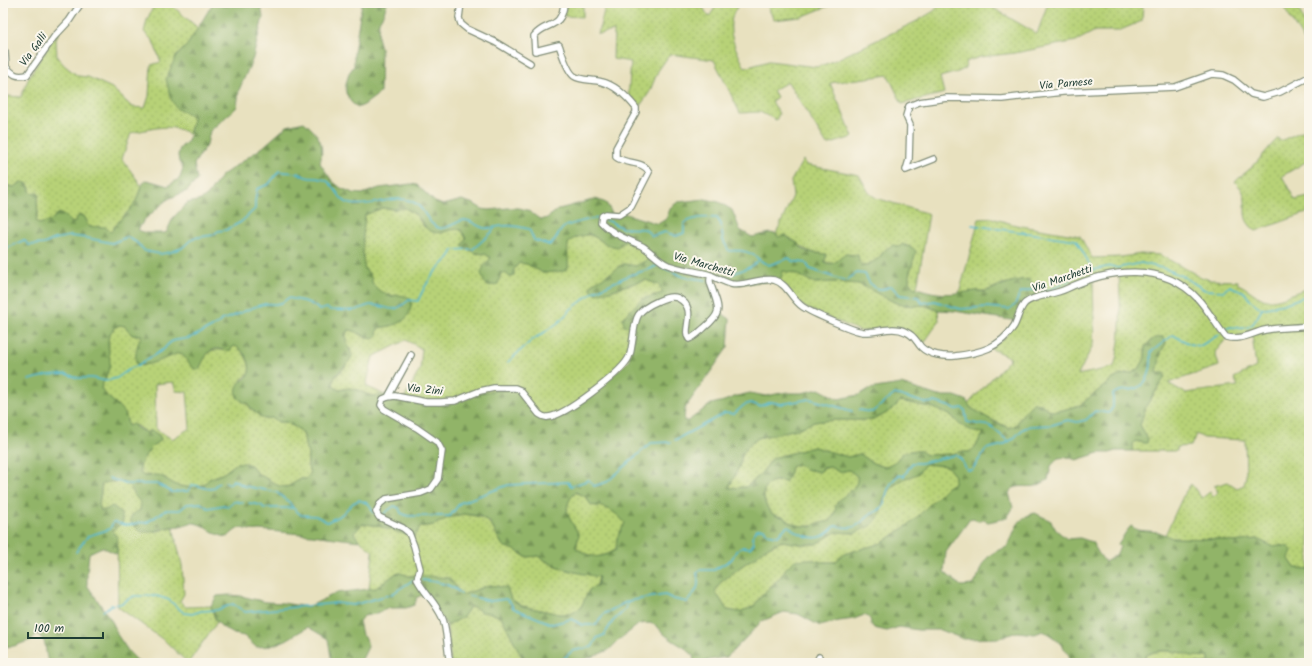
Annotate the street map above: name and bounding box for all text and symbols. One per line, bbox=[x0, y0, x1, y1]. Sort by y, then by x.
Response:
street label: Via Galli bbox=[15, 29, 52, 70]
street label: Via Parnese bbox=[1039, 73, 1093, 95]
street label: Via Marchetti bbox=[671, 248, 737, 282]
street label: Via Marchetti bbox=[1030, 260, 1095, 298]
street label: Via Zini bbox=[406, 379, 444, 401]
scale bar bbox=[28, 614, 103, 640]
text: 100 m bbox=[34, 619, 65, 638]

